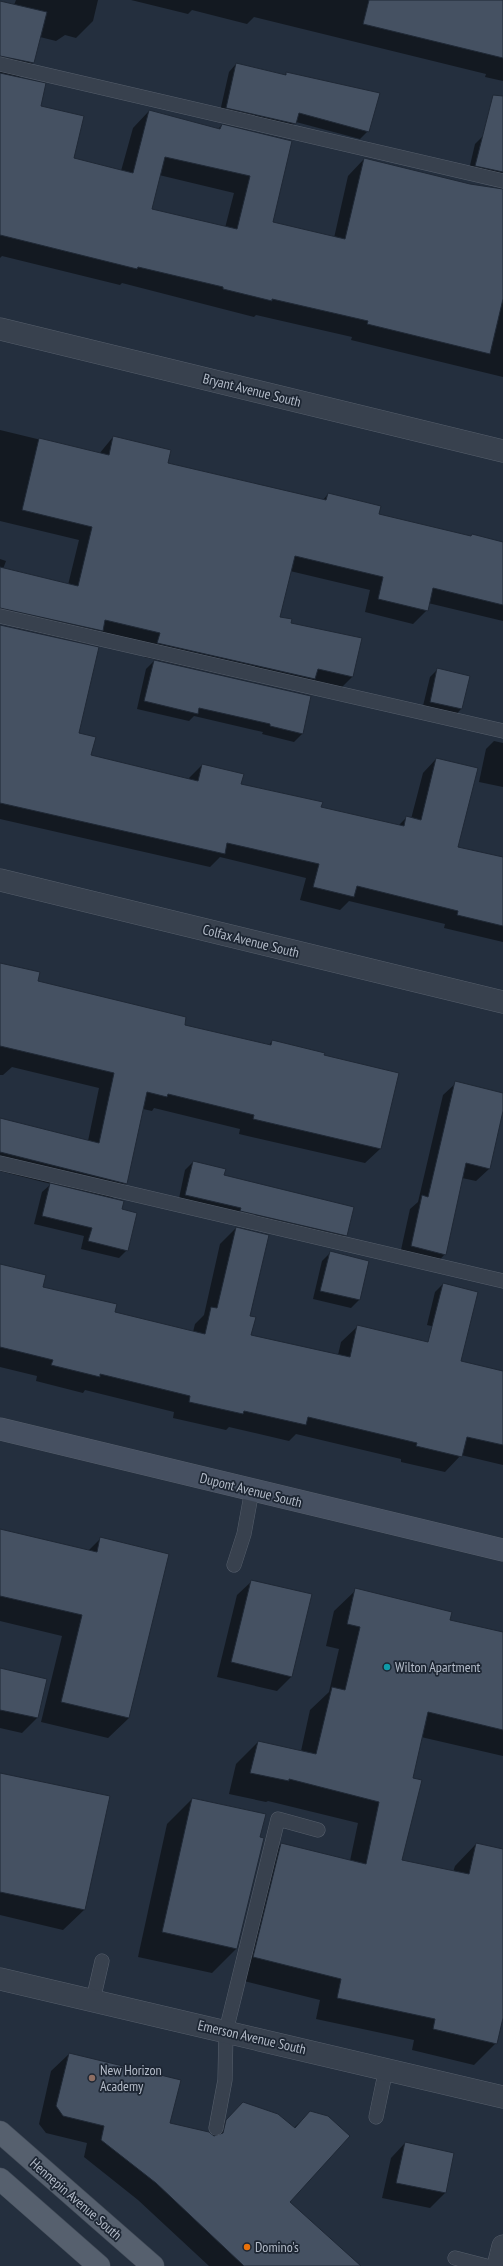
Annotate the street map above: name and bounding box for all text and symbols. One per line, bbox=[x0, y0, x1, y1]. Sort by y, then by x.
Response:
street label: Bryant Avenue South bbox=[201, 369, 303, 411]
street label: Colfax Avenue South bbox=[201, 920, 301, 962]
street label: Dupont Avenue South bbox=[198, 1469, 304, 1511]
place label: Wilton Apartment bbox=[395, 1658, 481, 1676]
marker: Wilton Apartment bbox=[382, 1662, 392, 1672]
street label: Emerson Avenue South bbox=[196, 2016, 308, 2058]
place label: New Horizon Academy bbox=[100, 2061, 162, 2095]
marker: New Horizon Academy bbox=[87, 2073, 97, 2083]
street label: Hennepin Avenue South bbox=[26, 2154, 126, 2244]
place label: Domino's bbox=[255, 2238, 299, 2256]
marker: Domino's bbox=[242, 2242, 252, 2252]

